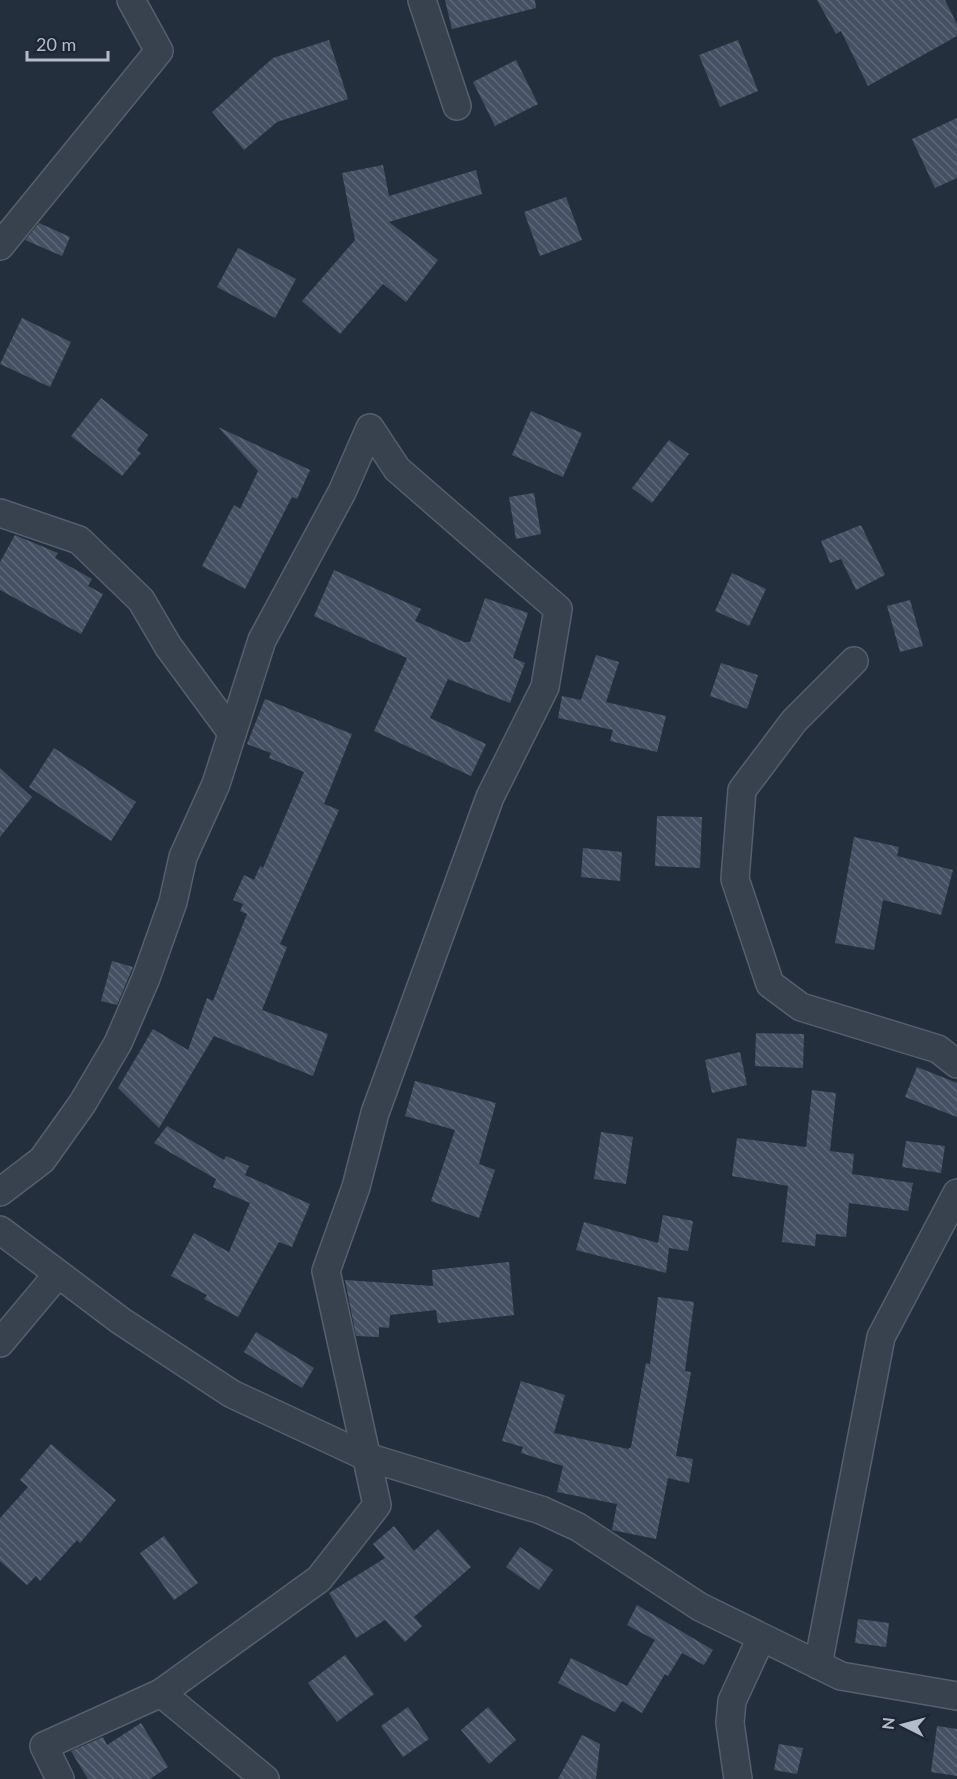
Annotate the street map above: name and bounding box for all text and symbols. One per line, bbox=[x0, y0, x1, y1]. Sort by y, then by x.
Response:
scale bar bbox=[27, 24, 108, 62]
text: 20 m bbox=[36, 33, 76, 55]
north arrow bbox=[873, 1695, 933, 1755]
text: N bbox=[877, 1716, 898, 1731]

